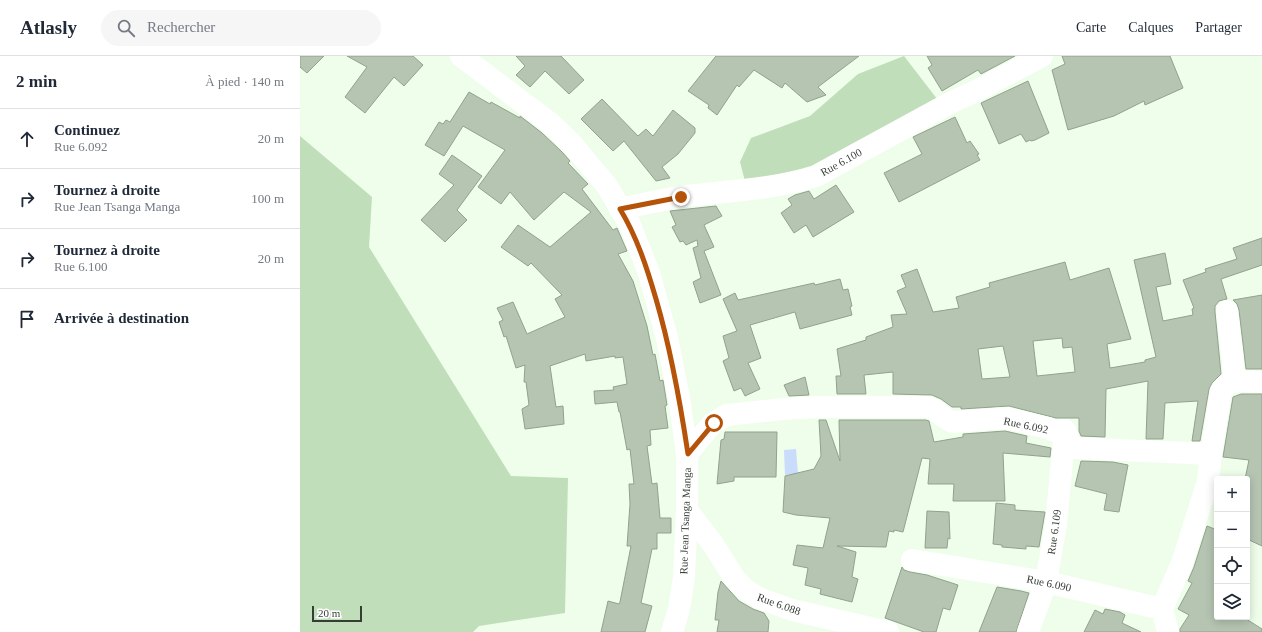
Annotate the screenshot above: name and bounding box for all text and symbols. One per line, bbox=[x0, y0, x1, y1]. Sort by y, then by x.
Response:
search box bbox=[101, 10, 381, 46]
text: Atlasly bbox=[20, 17, 77, 38]
icon: search bbox=[115, 17, 137, 39]
text: Rechercher bbox=[147, 19, 215, 35]
text: Carte bbox=[1076, 20, 1106, 35]
text: Calques bbox=[1128, 20, 1173, 35]
text: Partager bbox=[1195, 20, 1242, 35]
text: 2 min bbox=[16, 72, 57, 91]
text: À pied · 140 m bbox=[205, 74, 284, 89]
text: Continuez bbox=[54, 122, 120, 138]
icon: ahead bbox=[16, 128, 38, 150]
text: 20 m bbox=[258, 131, 284, 146]
text: Rue 6.092 bbox=[54, 139, 107, 154]
street label: Rue 6.100 bbox=[818, 146, 864, 178]
text: Tournez à droite bbox=[54, 182, 160, 198]
icon: right bbox=[16, 188, 38, 210]
route end bbox=[672, 188, 690, 206]
text: 100 m bbox=[251, 191, 284, 206]
text: Rue Jean Tsanga Manga bbox=[54, 199, 180, 214]
text: Tournez à droite bbox=[54, 242, 160, 258]
icon: right bbox=[16, 248, 38, 270]
text: 20 m bbox=[258, 251, 284, 266]
text: Rue 6.100 bbox=[54, 259, 107, 274]
icon: arrive bbox=[16, 308, 38, 330]
text: Arrivée à destination bbox=[54, 310, 189, 326]
route start bbox=[705, 414, 723, 432]
street label: Rue 6.092 bbox=[1003, 414, 1049, 436]
street label: Rue Jean Tsanga Manga bbox=[677, 467, 693, 575]
map controls bbox=[1214, 476, 1250, 620]
button: + bbox=[1214, 476, 1250, 512]
street label: Rue 6.109 bbox=[1045, 508, 1063, 555]
button: − bbox=[1214, 512, 1250, 548]
button: locate bbox=[1214, 548, 1250, 584]
street label: Rue 6.090 bbox=[1026, 572, 1073, 594]
button: layers bbox=[1214, 584, 1250, 620]
street label: Rue 6.088 bbox=[756, 591, 803, 618]
scale bar bbox=[312, 604, 362, 623]
text: 20 m bbox=[318, 607, 340, 619]

